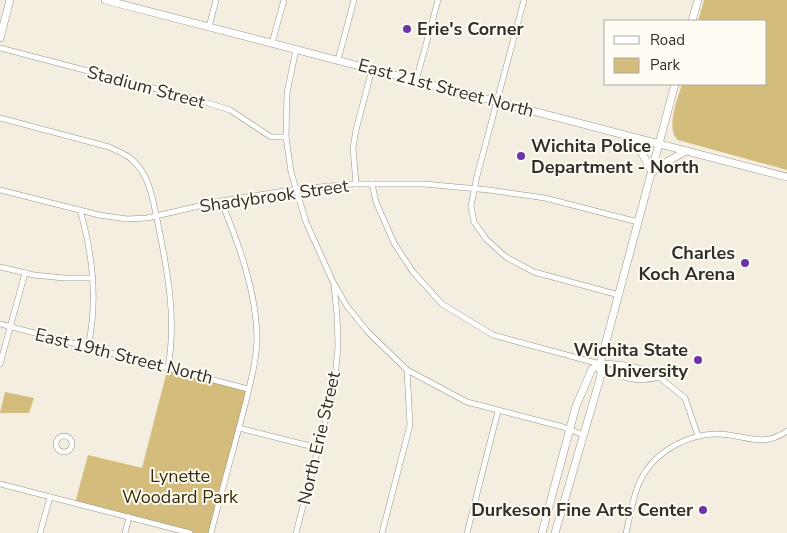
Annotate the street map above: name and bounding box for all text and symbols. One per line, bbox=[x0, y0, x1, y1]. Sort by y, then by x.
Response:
place label: Erie's Corner bbox=[417, 17, 524, 41]
legend bbox=[604, 20, 767, 85]
marker: Erie's Corner bbox=[401, 23, 413, 35]
text: Road bbox=[650, 30, 685, 50]
street label: East 21st Street North bbox=[355, 53, 537, 123]
text: Park bbox=[650, 55, 680, 75]
street label: Stadium Street bbox=[85, 60, 208, 114]
place label: Wichita Police Department - North bbox=[531, 134, 699, 179]
marker: Wichita Police Department - North bbox=[515, 150, 527, 162]
street label: Shadybrook Street bbox=[198, 174, 351, 218]
place label: Charles Koch Arena bbox=[639, 241, 735, 286]
marker: Charles Koch Arena bbox=[739, 257, 751, 269]
street label: East 19th Street North bbox=[32, 322, 216, 390]
place label: Wichita State University bbox=[574, 338, 689, 383]
marker: Wichita State University bbox=[692, 354, 704, 366]
street label: North Erie Street bbox=[292, 368, 346, 507]
park label: Lynette Woodard Park bbox=[122, 464, 239, 509]
place label: Durkeson Fine Arts Center bbox=[471, 498, 693, 522]
marker: Durkeson Fine Arts Center bbox=[697, 504, 709, 516]

